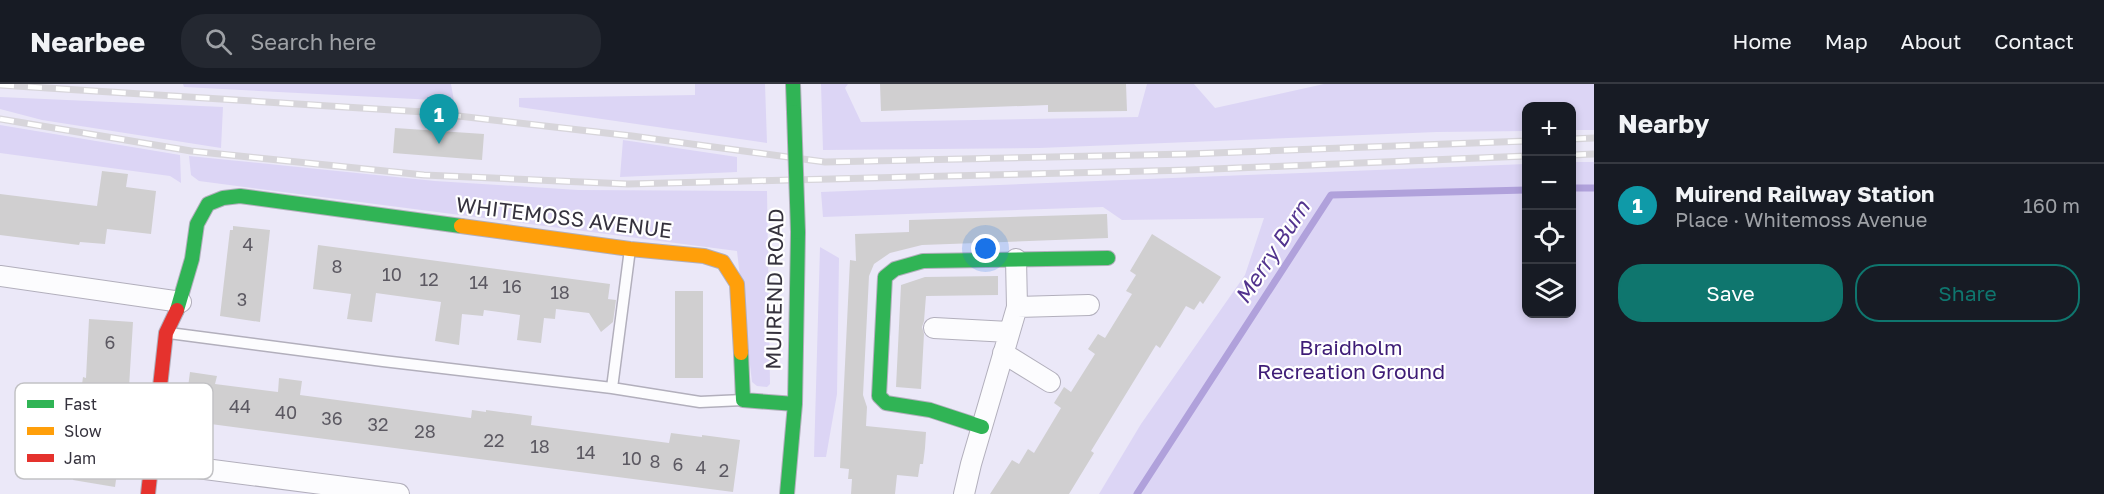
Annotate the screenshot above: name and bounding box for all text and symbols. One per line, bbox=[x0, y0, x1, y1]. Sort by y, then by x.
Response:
search box bbox=[181, 14, 601, 68]
text: Nearbee bbox=[30, 25, 145, 58]
icon: search bbox=[202, 25, 235, 58]
text: Search here bbox=[250, 28, 376, 55]
text: Home bbox=[1732, 28, 1792, 54]
text: Map bbox=[1825, 28, 1868, 54]
text: About bbox=[1901, 28, 1961, 54]
text: Contact bbox=[1994, 28, 2074, 54]
pin: 1 bbox=[420, 94, 458, 144]
map controls bbox=[1522, 102, 1576, 318]
button: + bbox=[1522, 102, 1576, 156]
text: Nearby bbox=[1618, 108, 1709, 139]
button: − bbox=[1522, 156, 1576, 210]
text: Muirend Railway Station bbox=[1675, 180, 1934, 207]
street label: WHITEMOSS AVENUE bbox=[455, 191, 674, 243]
text: 1 bbox=[1632, 193, 1643, 217]
text: 160 m bbox=[2023, 193, 2080, 217]
water label: Merry Burn bbox=[1228, 194, 1316, 308]
text: Place · Whitemoss Avenue bbox=[1675, 207, 1927, 231]
street label: MUIREND ROAD bbox=[760, 208, 788, 370]
button: locate bbox=[1522, 210, 1576, 264]
house number: 4 bbox=[243, 233, 254, 255]
your location bbox=[971, 234, 1000, 263]
house number: 8 bbox=[332, 255, 342, 277]
house number: 10 bbox=[382, 263, 402, 285]
button: layers bbox=[1522, 264, 1576, 318]
button: Save bbox=[1618, 264, 1843, 322]
button: Share bbox=[1855, 264, 2080, 322]
house number: 12 bbox=[419, 268, 439, 290]
house number: 14 bbox=[469, 271, 489, 293]
house number: 16 bbox=[502, 275, 522, 297]
house number: 18 bbox=[550, 281, 570, 303]
house number: 3 bbox=[237, 288, 247, 310]
house number: 6 bbox=[105, 331, 115, 353]
park label: Braidholm Recreation Ground bbox=[1257, 334, 1445, 384]
legend bbox=[15, 383, 213, 479]
text: Fast bbox=[64, 394, 97, 414]
house number: 44 bbox=[229, 395, 251, 417]
house number: 40 bbox=[275, 401, 297, 423]
house number: 36 bbox=[321, 407, 343, 429]
house number: 32 bbox=[368, 413, 388, 435]
house number: 28 bbox=[414, 420, 436, 442]
text: Slow bbox=[64, 421, 102, 441]
house number: 22 bbox=[484, 429, 504, 451]
house number: 18 bbox=[530, 435, 550, 457]
house number: 14 bbox=[576, 441, 596, 463]
house number: 10 bbox=[622, 447, 642, 469]
text: Jam bbox=[64, 448, 96, 468]
house number: 8 bbox=[650, 450, 660, 472]
house number: 6 bbox=[673, 453, 683, 475]
house number: 4 bbox=[696, 456, 707, 478]
house number: 2 bbox=[719, 459, 729, 481]

